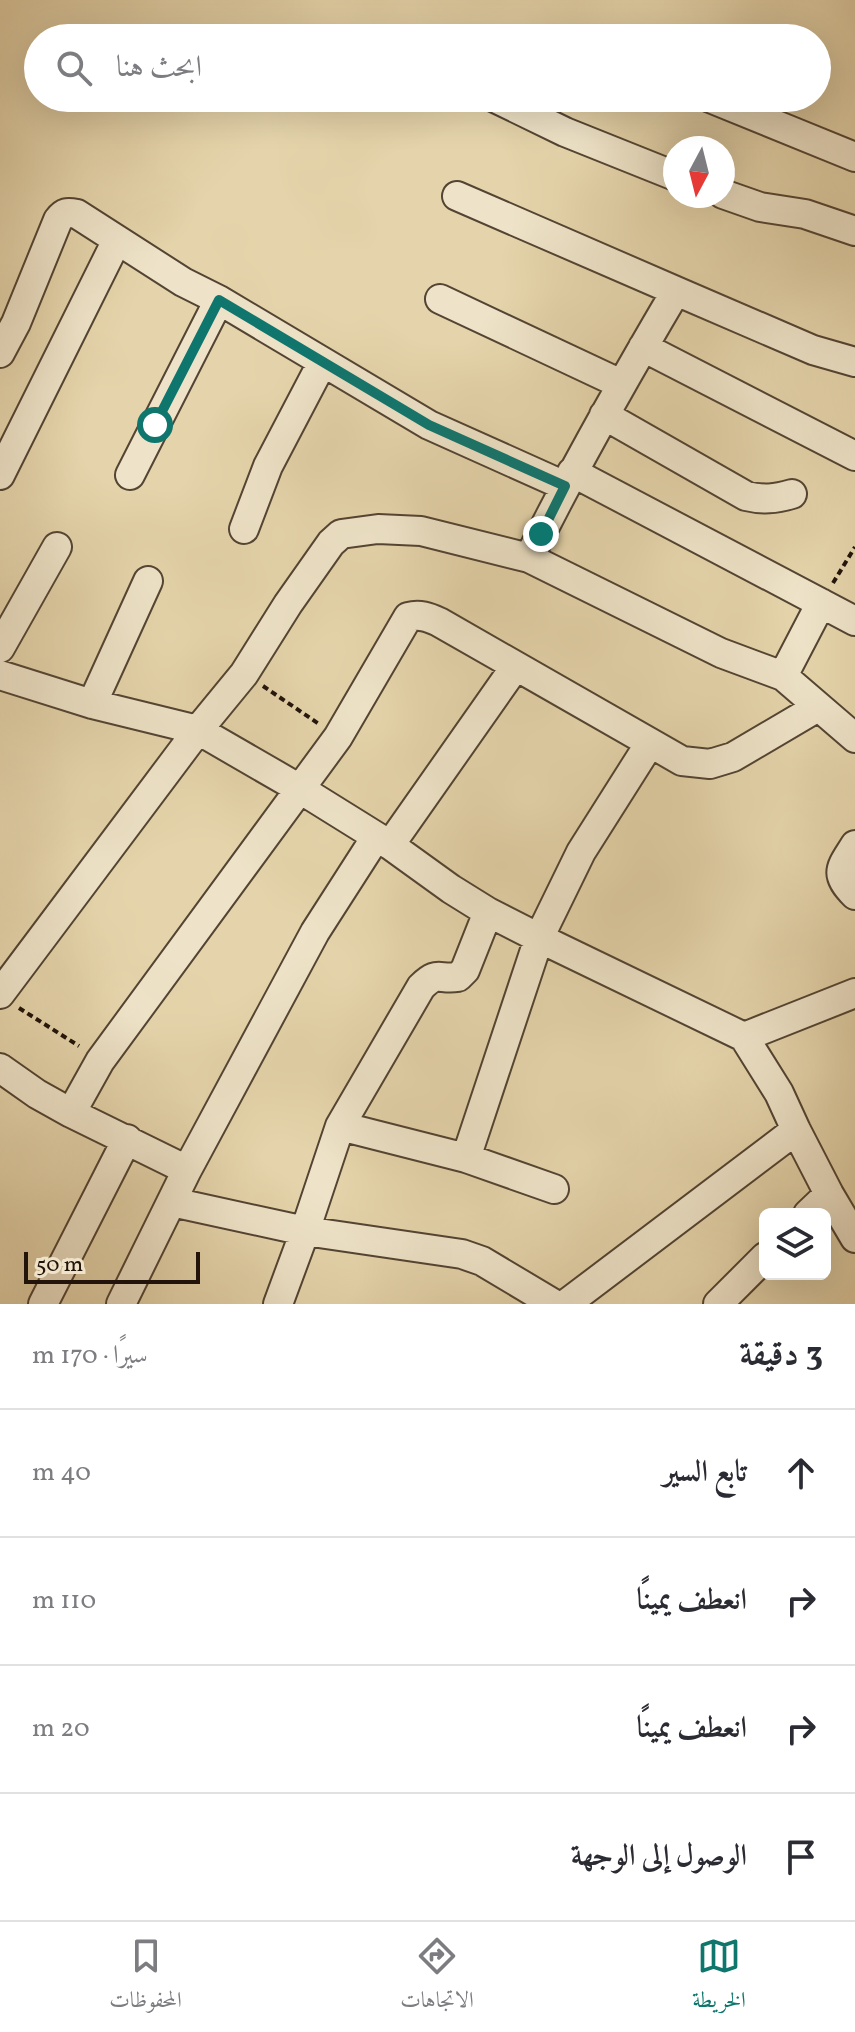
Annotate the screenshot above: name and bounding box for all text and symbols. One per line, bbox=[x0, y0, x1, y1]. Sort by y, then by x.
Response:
search box bbox=[24, 24, 831, 112]
icon: search bbox=[52, 46, 96, 90]
text: ابحث هنا bbox=[116, 47, 202, 89]
north arrow bbox=[663, 136, 735, 208]
route start bbox=[137, 407, 173, 443]
route end bbox=[523, 516, 559, 552]
map controls bbox=[759, 1208, 831, 1280]
button: layers bbox=[759, 1208, 831, 1280]
scale bar bbox=[24, 1248, 200, 1284]
text: 50 m bbox=[36, 1250, 83, 1281]
text: 3 دقيقة bbox=[739, 1332, 823, 1379]
text: سيرًا · 170 m bbox=[32, 1338, 148, 1374]
icon: ahead bbox=[779, 1451, 823, 1495]
text: تابع السير bbox=[663, 1452, 747, 1494]
text: 40 m bbox=[32, 1455, 91, 1491]
icon: right bbox=[779, 1579, 823, 1623]
text: انعطف يمينًا bbox=[636, 1580, 747, 1622]
text: 110 m bbox=[32, 1583, 96, 1619]
icon: right bbox=[779, 1707, 823, 1751]
text: انعطف يمينًا bbox=[636, 1708, 747, 1750]
text: 20 m bbox=[32, 1711, 90, 1747]
icon: arrive bbox=[779, 1835, 823, 1879]
text: الوصول إلى الوجهة bbox=[571, 1836, 747, 1878]
tab: المحفوظات bbox=[109, 1934, 182, 2021]
tab: الاتجاهات bbox=[400, 1934, 474, 2021]
tab: الخريطة bbox=[692, 1934, 746, 2021]

